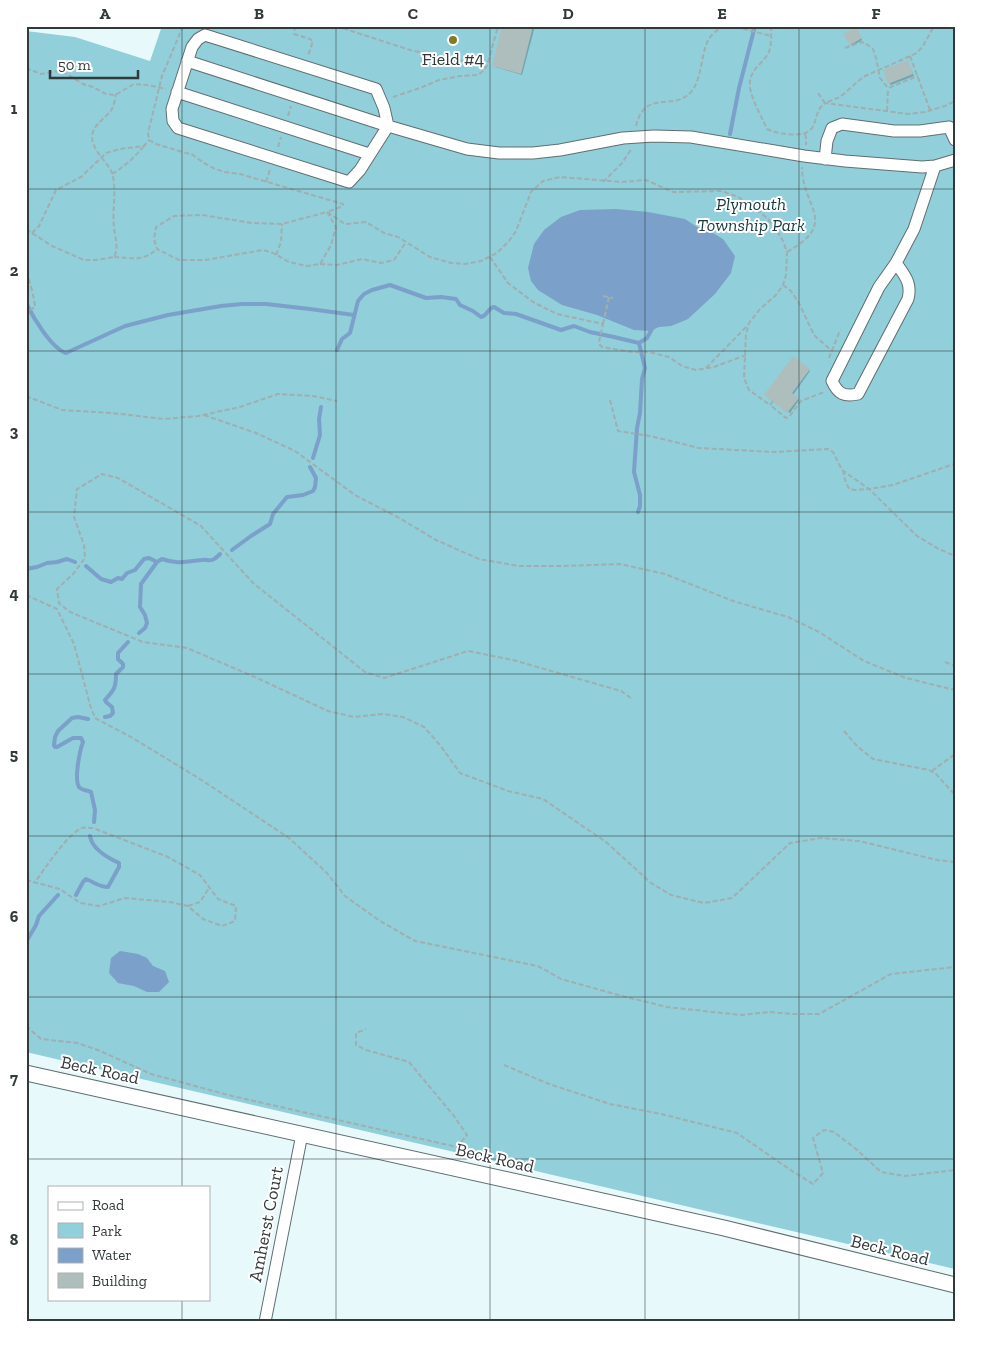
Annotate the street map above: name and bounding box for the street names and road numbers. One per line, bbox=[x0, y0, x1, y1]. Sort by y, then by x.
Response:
street label: Beck Road bbox=[59, 1051, 141, 1089]
street label: Beck Road bbox=[454, 1138, 536, 1178]
street label: Amherst Court bbox=[244, 1164, 288, 1284]
street label: Beck Road bbox=[849, 1230, 931, 1270]

